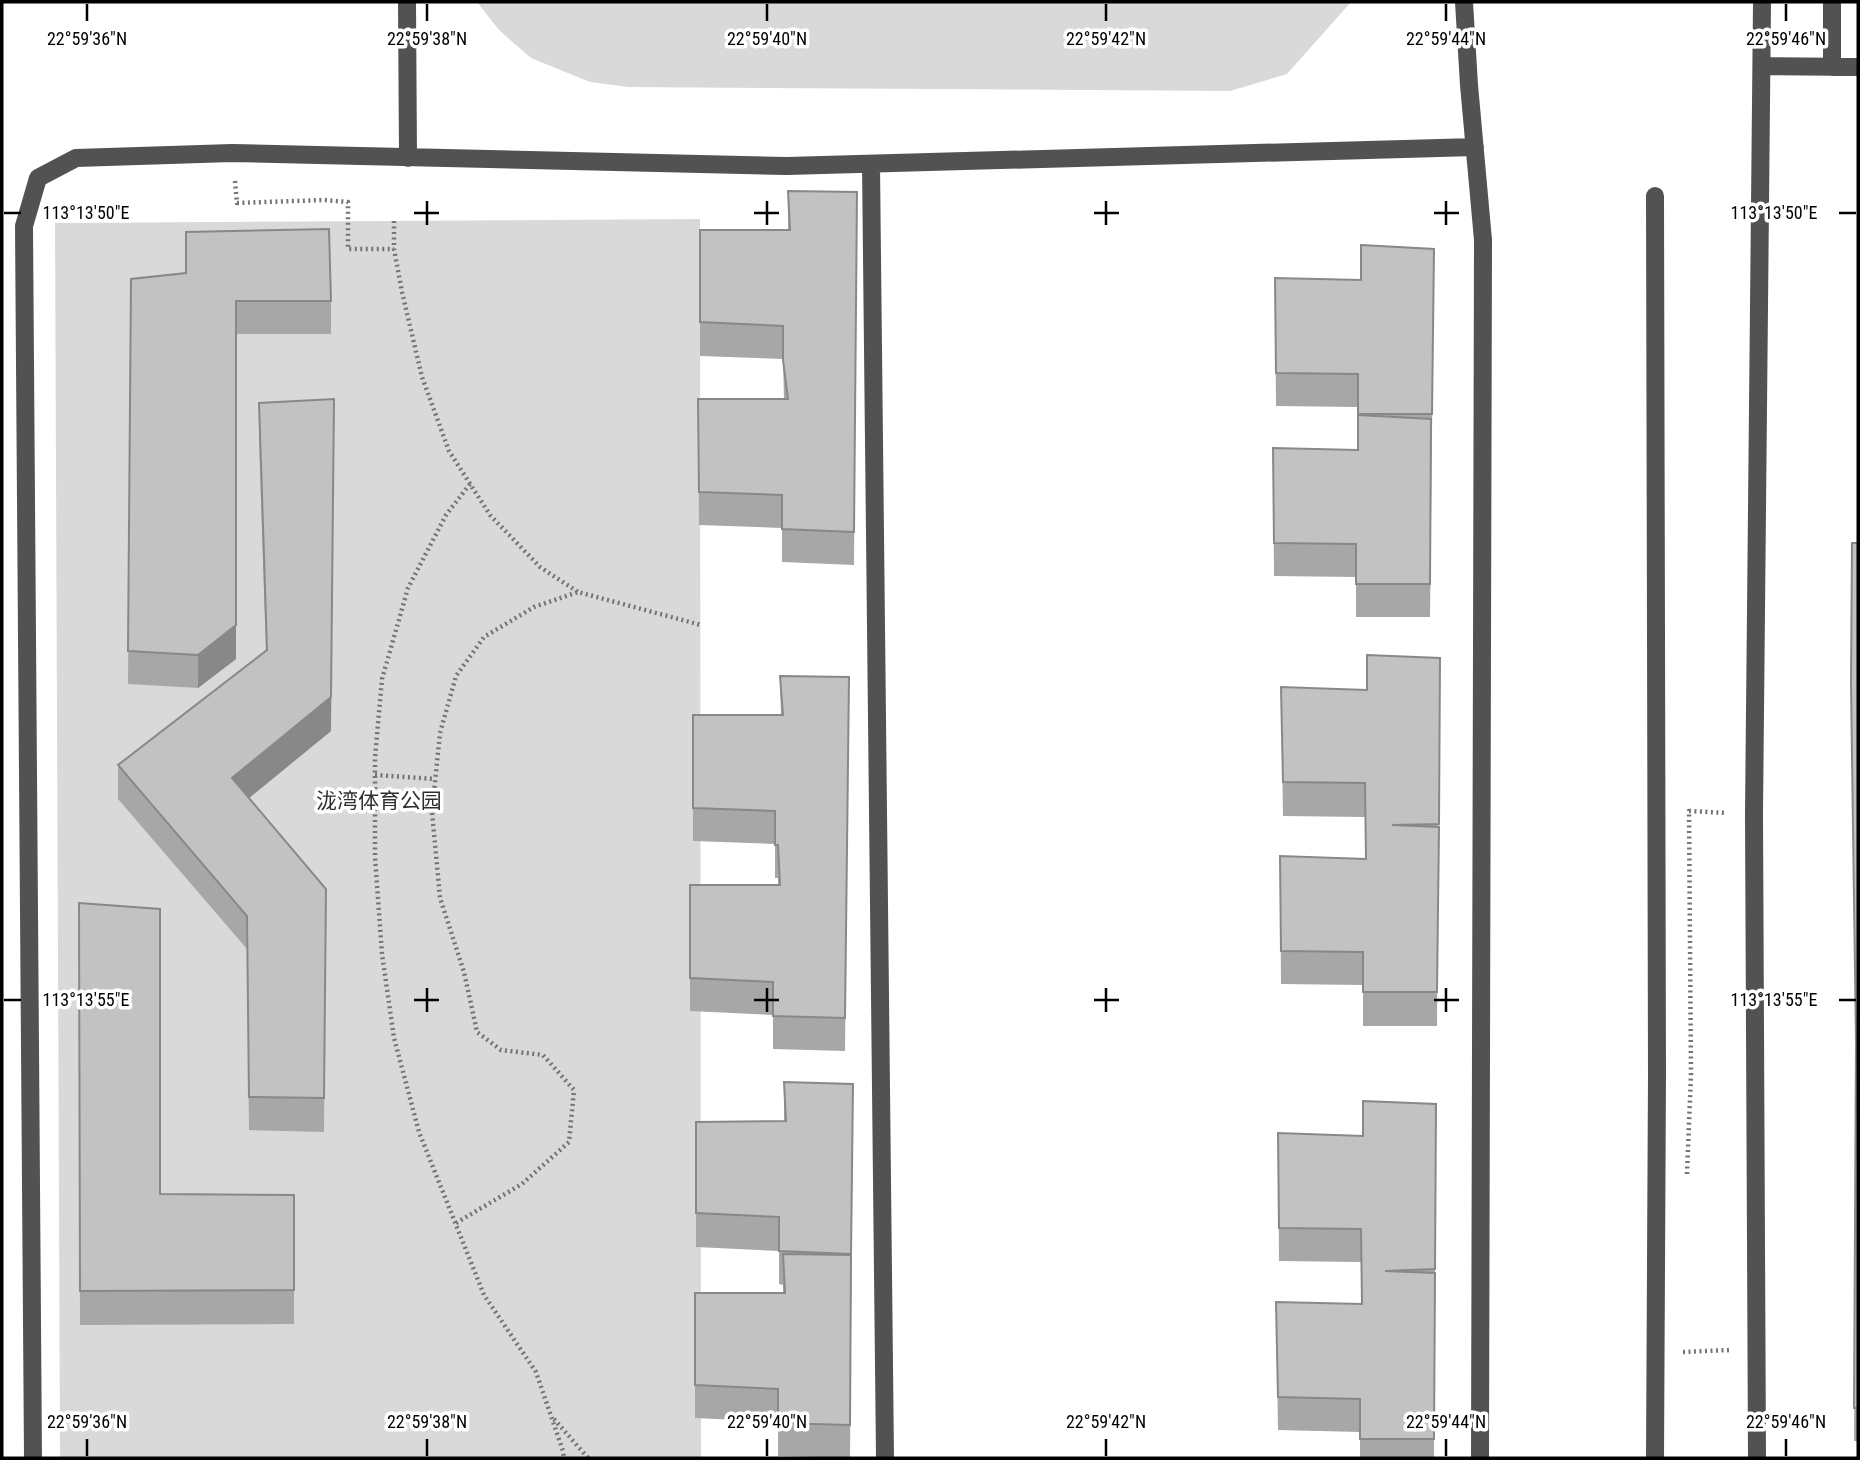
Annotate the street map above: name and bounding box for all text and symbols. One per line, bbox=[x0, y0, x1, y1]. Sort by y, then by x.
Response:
text: 22°59'36"N bbox=[47, 28, 127, 49]
text: 22°59'38"N bbox=[387, 28, 467, 49]
text: 22°59'40"N bbox=[727, 28, 807, 49]
text: 22°59'42"N bbox=[1066, 28, 1146, 49]
text: 22°59'44"N bbox=[1406, 28, 1486, 49]
text: 22°59'46"N bbox=[1746, 28, 1826, 49]
text: 113°13'50"E bbox=[43, 202, 129, 223]
text: 113°13'50"E bbox=[1731, 202, 1817, 223]
park label: 泷湾体育公园 bbox=[316, 789, 442, 813]
text: 113°13'55"E bbox=[43, 989, 129, 1010]
text: 113°13'55"E bbox=[1731, 989, 1817, 1010]
text: 22°59'36"N bbox=[47, 1411, 127, 1432]
text: 22°59'38"N bbox=[387, 1411, 467, 1432]
text: 22°59'40"N bbox=[727, 1411, 807, 1432]
text: 22°59'42"N bbox=[1066, 1411, 1146, 1432]
text: 22°59'44"N bbox=[1406, 1411, 1486, 1432]
text: 22°59'46"N bbox=[1746, 1411, 1826, 1432]

